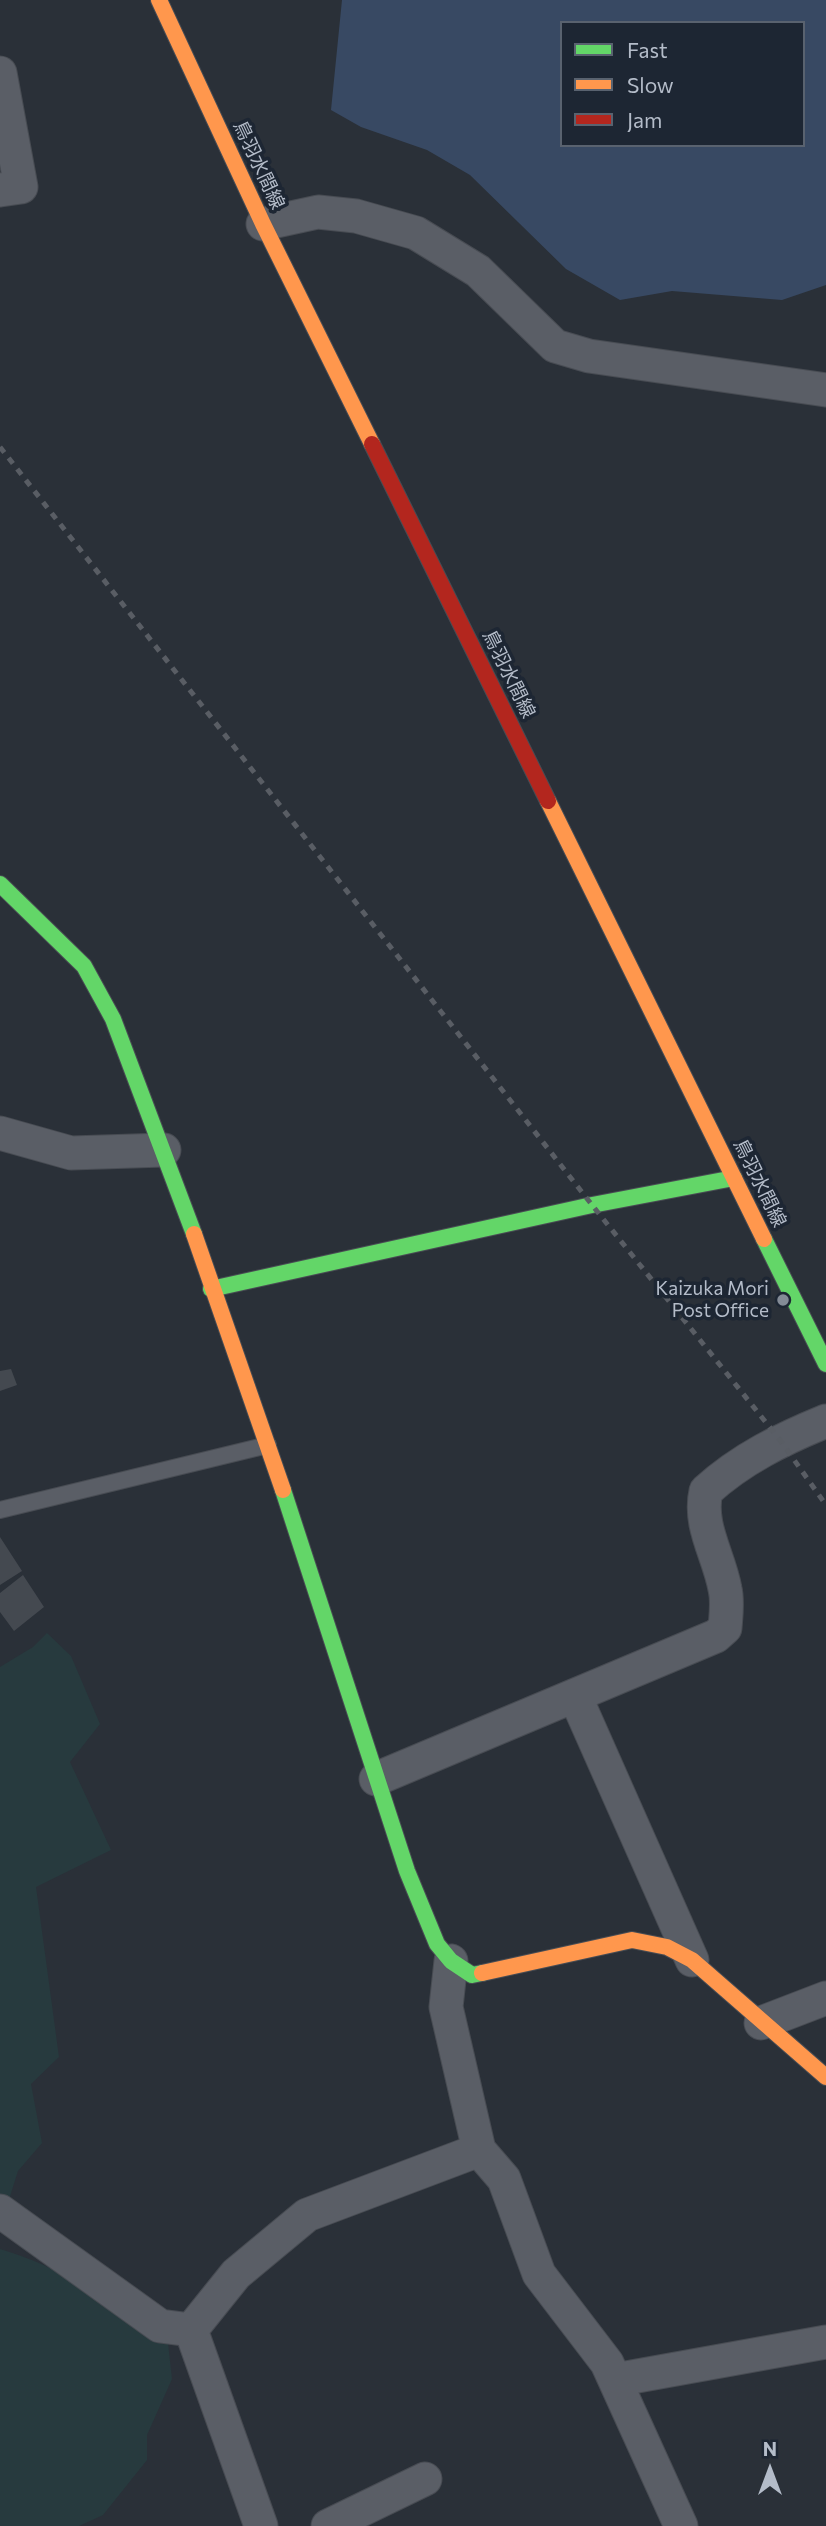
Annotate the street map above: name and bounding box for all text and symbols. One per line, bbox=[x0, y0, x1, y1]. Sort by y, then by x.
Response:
legend bbox=[560, 21, 805, 147]
text: Fast bbox=[627, 37, 668, 62]
text: Slow bbox=[627, 72, 674, 97]
text: Jam bbox=[627, 107, 662, 132]
street label: 鳥羽水間線 bbox=[229, 117, 289, 213]
street label: 鳥羽水間線 bbox=[478, 626, 540, 722]
street label: 鳥羽水間線 bbox=[729, 1135, 791, 1231]
place label: Kaizuka Mori Post Office bbox=[656, 1278, 769, 1322]
marker: Kaizuka Mori Post Office bbox=[775, 1292, 791, 1308]
north arrow bbox=[735, 2435, 805, 2505]
text: N bbox=[763, 2437, 777, 2460]

